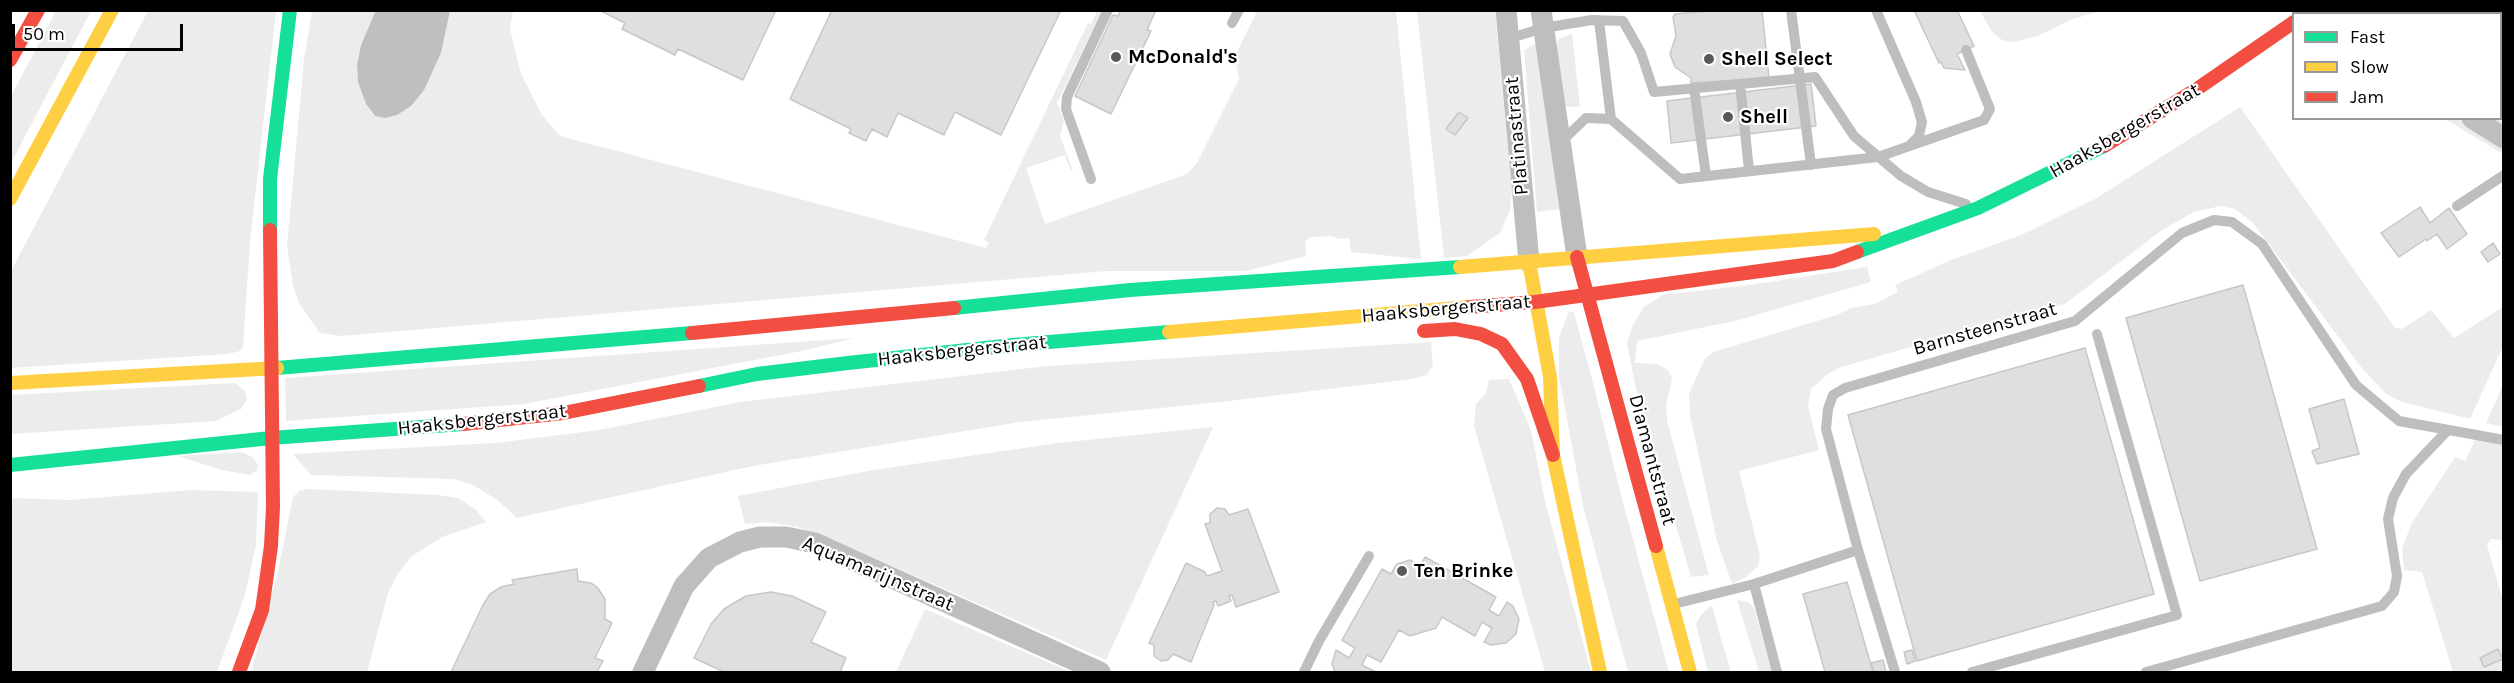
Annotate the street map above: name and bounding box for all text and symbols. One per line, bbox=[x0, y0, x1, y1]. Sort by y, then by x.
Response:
scale bar bbox=[15, 12, 186, 50]
legend bbox=[2292, 12, 2502, 120]
text: 50 m bbox=[23, 23, 65, 45]
text: Fast bbox=[2350, 26, 2385, 48]
place label: McDonald's bbox=[1128, 45, 1238, 69]
place label: Shell Select bbox=[1721, 47, 1833, 71]
marker: McDonald's bbox=[1109, 50, 1123, 64]
marker: Shell Select bbox=[1702, 52, 1716, 66]
text: Slow bbox=[2350, 56, 2389, 78]
street label: Platinastraat bbox=[1500, 76, 1534, 196]
street label: Haaksbergerstraat bbox=[2045, 78, 2205, 184]
text: Jam bbox=[2350, 86, 2384, 108]
place label: Shell bbox=[1740, 105, 1788, 129]
marker: Shell bbox=[1721, 110, 1735, 124]
street label: Haaksbergerstraat bbox=[1360, 290, 1532, 328]
street label: Barnsteenstraat bbox=[1910, 297, 2060, 361]
street label: Haaksbergerstraat bbox=[876, 330, 1048, 372]
street label: Diamantstraat bbox=[1623, 392, 1681, 528]
street label: Haaksbergerstraat bbox=[396, 399, 568, 441]
street label: Aquamarijnstraat bbox=[799, 531, 957, 617]
place label: Ten Brinke bbox=[1414, 559, 1513, 583]
marker: Ten Brinke bbox=[1395, 564, 1409, 578]

